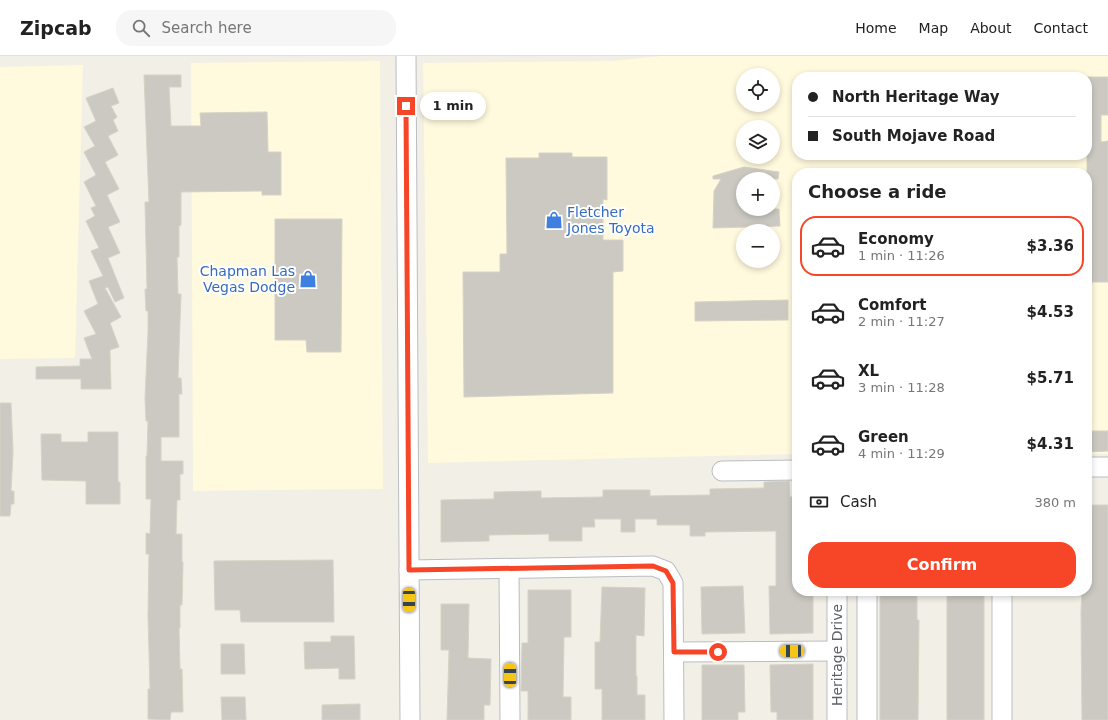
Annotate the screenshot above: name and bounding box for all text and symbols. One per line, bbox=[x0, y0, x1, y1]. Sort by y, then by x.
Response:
search box bbox=[116, 10, 396, 46]
text: Zipcab bbox=[20, 17, 92, 39]
icon: search bbox=[130, 17, 152, 39]
text: Search here bbox=[162, 19, 252, 37]
text: Home bbox=[855, 20, 897, 36]
text: Map bbox=[919, 20, 948, 36]
text: About bbox=[970, 20, 1012, 36]
text: Contact bbox=[1034, 20, 1088, 36]
map controls bbox=[736, 68, 780, 268]
button: locate bbox=[736, 68, 780, 112]
text: North Heritage Way bbox=[832, 88, 999, 106]
callout: 1 min bbox=[420, 92, 486, 120]
route end bbox=[397, 97, 415, 115]
text: 1 min bbox=[433, 98, 473, 113]
button: layers bbox=[736, 120, 780, 164]
text: South Mojave Road bbox=[832, 127, 995, 145]
button: + bbox=[736, 172, 780, 216]
text: Choose a ride bbox=[808, 181, 947, 202]
place label: Fletcher Jones Toyota bbox=[566, 204, 655, 236]
shop icon: Fletcher Jones Toyota bbox=[544, 210, 564, 230]
button: − bbox=[736, 224, 780, 268]
icon: car bbox=[810, 228, 846, 264]
text: Economy bbox=[858, 230, 934, 248]
text: $3.36 bbox=[1027, 237, 1074, 255]
text: 1 min · 11:26 bbox=[858, 248, 945, 263]
place label: Chapman Las Vegas Dodge bbox=[200, 263, 295, 295]
shop icon: Chapman Las Vegas Dodge bbox=[298, 269, 318, 289]
icon: car bbox=[810, 294, 846, 330]
text: Comfort bbox=[858, 296, 926, 314]
text: $4.53 bbox=[1027, 303, 1074, 321]
text: 2 min · 11:27 bbox=[858, 314, 945, 329]
icon: car bbox=[810, 360, 846, 396]
text: XL bbox=[858, 362, 879, 380]
text: $5.71 bbox=[1027, 369, 1074, 387]
text: 3 min · 11:28 bbox=[858, 380, 945, 395]
icon: car bbox=[810, 426, 846, 462]
text: Green bbox=[858, 428, 909, 446]
text: $4.31 bbox=[1027, 435, 1074, 453]
text: 4 min · 11:29 bbox=[858, 446, 945, 461]
icon: cash bbox=[808, 491, 830, 513]
text: Cash bbox=[840, 493, 877, 511]
text: 380 m bbox=[1034, 495, 1076, 510]
button: Confirm bbox=[808, 542, 1076, 588]
car bbox=[403, 588, 415, 612]
street label: Heritage Drive bbox=[829, 604, 845, 706]
route start bbox=[709, 643, 727, 661]
car bbox=[780, 645, 804, 657]
car bbox=[504, 663, 516, 687]

